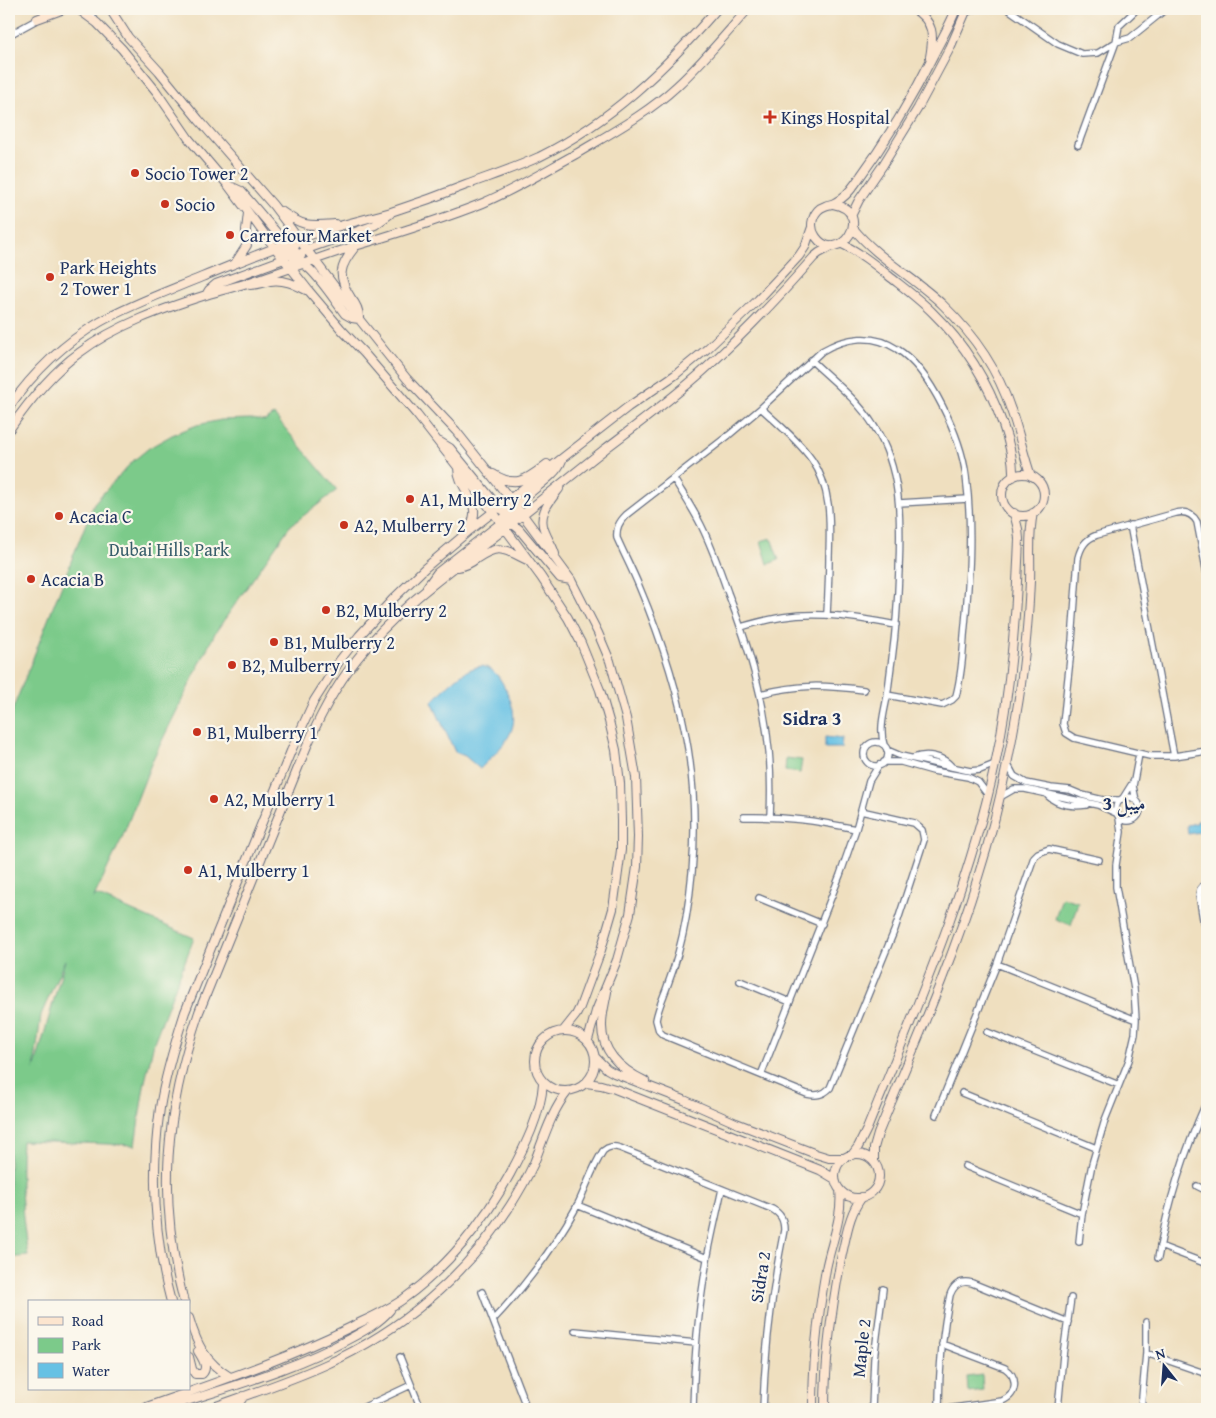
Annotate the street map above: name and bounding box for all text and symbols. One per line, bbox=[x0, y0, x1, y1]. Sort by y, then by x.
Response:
place label: Kings Hospital bbox=[781, 104, 890, 131]
marker: Kings Hospital bbox=[763, 110, 777, 124]
place label: Socio Tower 2 bbox=[145, 160, 248, 187]
marker: Socio Tower 2 bbox=[129, 167, 141, 179]
place label: Socio bbox=[175, 191, 215, 218]
marker: Socio bbox=[159, 198, 171, 210]
place label: Carrefour Market bbox=[240, 222, 372, 249]
marker: Carrefour Market bbox=[224, 229, 236, 241]
place label: Park Heights 2 Tower 1 bbox=[60, 254, 157, 302]
marker: Park Heights 2 Tower 1 bbox=[44, 271, 56, 283]
place label: A1, Mulberry 2 bbox=[420, 486, 532, 513]
marker: A1, Mulberry 2 bbox=[404, 493, 416, 505]
place label: Acacia C bbox=[69, 503, 132, 530]
marker: Acacia C bbox=[53, 510, 65, 522]
place label: A2, Mulberry 2 bbox=[354, 512, 466, 539]
marker: A2, Mulberry 2 bbox=[338, 519, 350, 531]
park label: Dubai Hills Park bbox=[109, 536, 230, 563]
place label: Acacia B bbox=[41, 566, 104, 593]
marker: Acacia B bbox=[25, 573, 37, 585]
place label: B2, Mulberry 2 bbox=[336, 597, 447, 624]
marker: B2, Mulberry 2 bbox=[320, 604, 332, 616]
place label: B1, Mulberry 2 bbox=[284, 629, 395, 656]
marker: B1, Mulberry 2 bbox=[268, 636, 280, 648]
place label: B2, Mulberry 1 bbox=[242, 652, 353, 679]
marker: B2, Mulberry 1 bbox=[226, 659, 238, 671]
district label: Sidra 3 bbox=[782, 704, 842, 732]
place label: B1, Mulberry 1 bbox=[207, 719, 318, 746]
marker: B1, Mulberry 1 bbox=[191, 726, 203, 738]
place label: A2, Mulberry 1 bbox=[224, 786, 336, 813]
district label: ميبل 3 bbox=[1103, 789, 1145, 817]
marker: A2, Mulberry 1 bbox=[208, 793, 220, 805]
place label: A1, Mulberry 1 bbox=[198, 857, 310, 884]
marker: A1, Mulberry 1 bbox=[182, 864, 194, 876]
street label: Sidra 2 bbox=[743, 1249, 777, 1305]
legend bbox=[28, 1300, 190, 1390]
text: Road bbox=[72, 1310, 103, 1331]
street label: Maple 2 bbox=[844, 1317, 878, 1379]
text: Park bbox=[72, 1334, 101, 1355]
north arrow bbox=[1138, 1340, 1188, 1390]
text: N bbox=[1153, 1342, 1168, 1364]
text: Water bbox=[72, 1360, 110, 1381]

